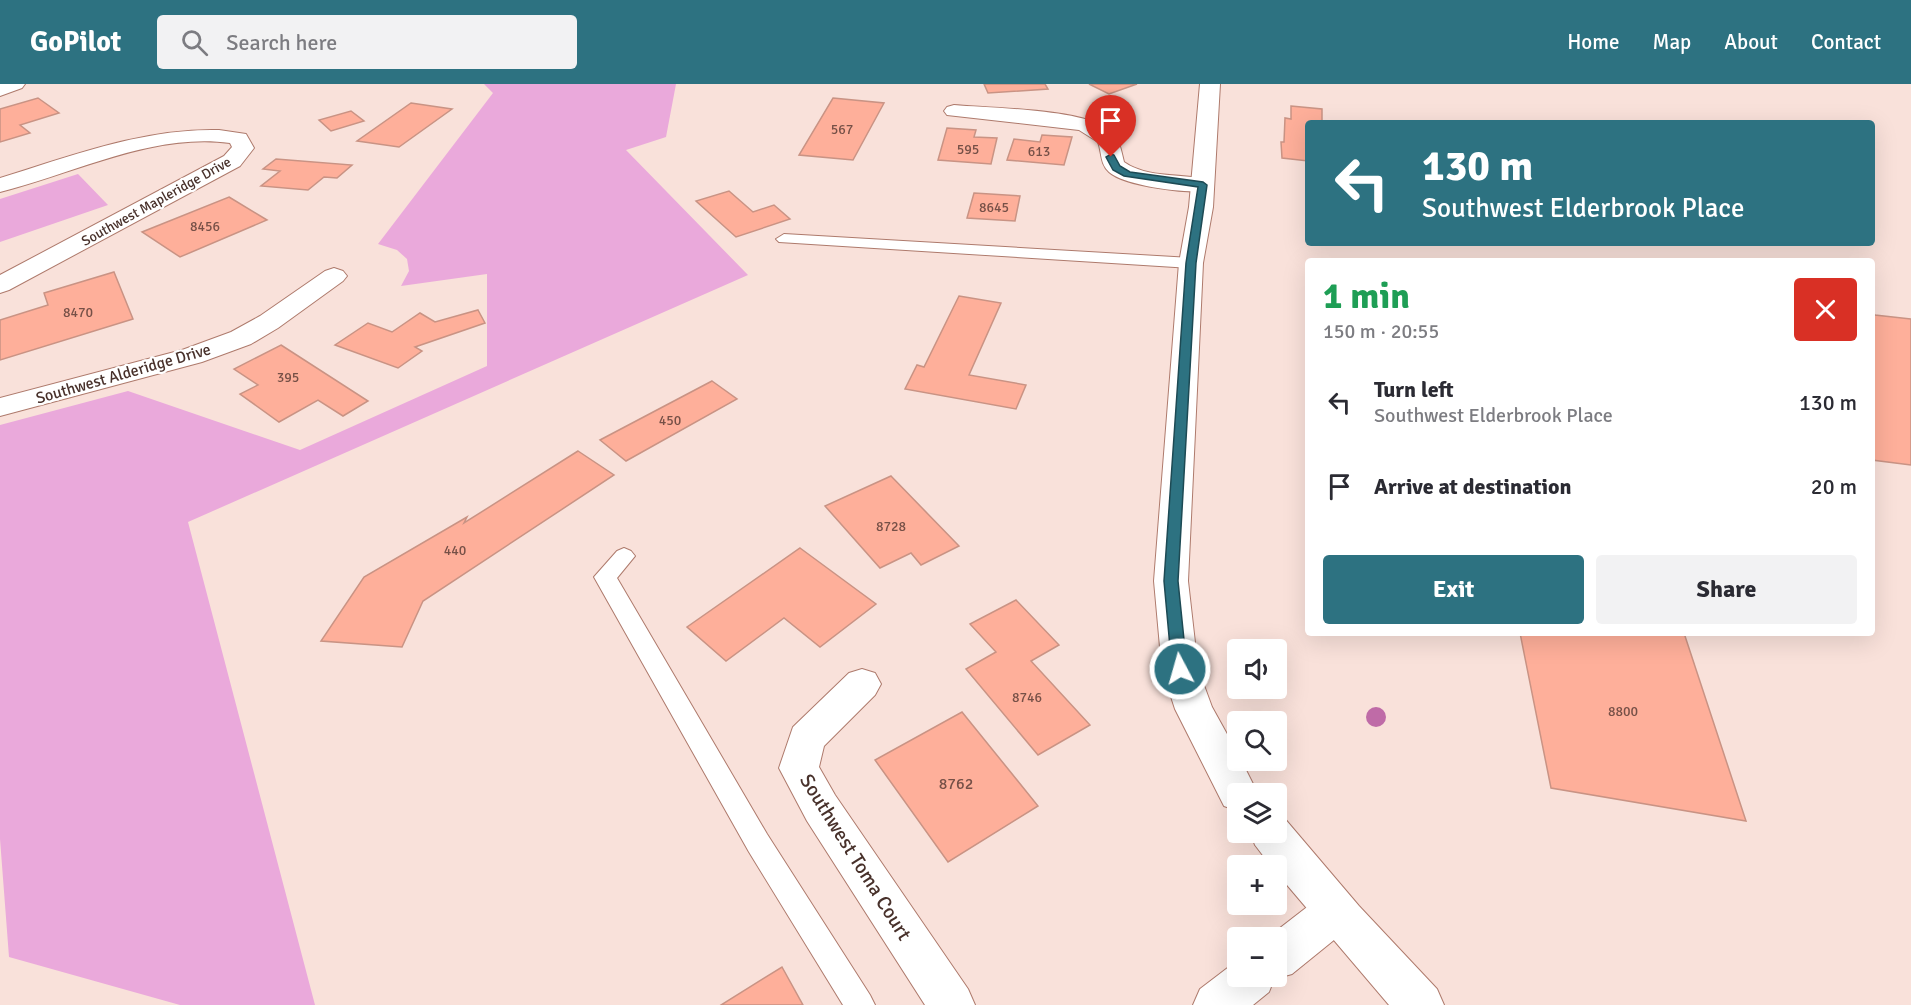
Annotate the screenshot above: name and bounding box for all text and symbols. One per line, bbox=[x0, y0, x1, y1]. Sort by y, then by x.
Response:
search box bbox=[157, 15, 577, 69]
text: GoPilot bbox=[30, 25, 121, 59]
icon: search bbox=[178, 26, 211, 59]
text: Search here bbox=[226, 29, 337, 56]
text: Home bbox=[1567, 29, 1620, 55]
text: Map bbox=[1653, 29, 1691, 55]
text: About bbox=[1724, 29, 1778, 55]
text: Contact bbox=[1811, 29, 1881, 55]
pin bbox=[1085, 95, 1136, 157]
icon: arrive bbox=[1094, 104, 1127, 137]
house number: 567 bbox=[831, 121, 853, 138]
house number: 595 bbox=[957, 141, 979, 158]
text: 130 m bbox=[1422, 141, 1533, 192]
house number: 613 bbox=[1028, 143, 1050, 160]
icon: left bbox=[1323, 144, 1401, 222]
street label: Southwest Mapleridge Drive bbox=[79, 153, 234, 250]
text: Southwest Elderbrook Place bbox=[1422, 192, 1744, 225]
house number: 8645 bbox=[979, 199, 1009, 216]
house number: 8456 bbox=[190, 218, 220, 235]
text: 1 min bbox=[1323, 274, 1410, 319]
button: close bbox=[1794, 278, 1857, 341]
house number: 8470 bbox=[63, 304, 93, 321]
text: 150 m · 20:55 bbox=[1323, 319, 1439, 344]
street label: Southwest Alderidge Drive bbox=[34, 339, 213, 409]
house number: 395 bbox=[277, 369, 299, 386]
text: Turn left bbox=[1374, 376, 1454, 403]
icon: left bbox=[1323, 386, 1356, 419]
text: 130 m bbox=[1799, 389, 1857, 416]
text: Southwest Elderbrook Place bbox=[1374, 403, 1613, 428]
house number: 450 bbox=[659, 412, 681, 429]
icon: arrive bbox=[1323, 470, 1356, 503]
text: Arrive at destination bbox=[1374, 473, 1571, 500]
text: 20 m bbox=[1811, 473, 1857, 500]
house number: 8728 bbox=[876, 518, 906, 535]
house number: 440 bbox=[444, 542, 466, 559]
button: Exit bbox=[1323, 555, 1584, 624]
button: Share bbox=[1596, 555, 1857, 624]
position arrow bbox=[1148, 637, 1212, 701]
map controls bbox=[1227, 639, 1287, 987]
button: sound bbox=[1227, 639, 1287, 699]
house number: 8746 bbox=[1012, 689, 1042, 706]
house number: 8800 bbox=[1608, 703, 1638, 720]
button: search bbox=[1227, 711, 1287, 771]
street label: Southwest Toma Court bbox=[794, 769, 917, 945]
house number: 8762 bbox=[939, 774, 973, 794]
button: layers bbox=[1227, 783, 1287, 843]
button: + bbox=[1227, 855, 1287, 915]
button: − bbox=[1227, 927, 1287, 987]

